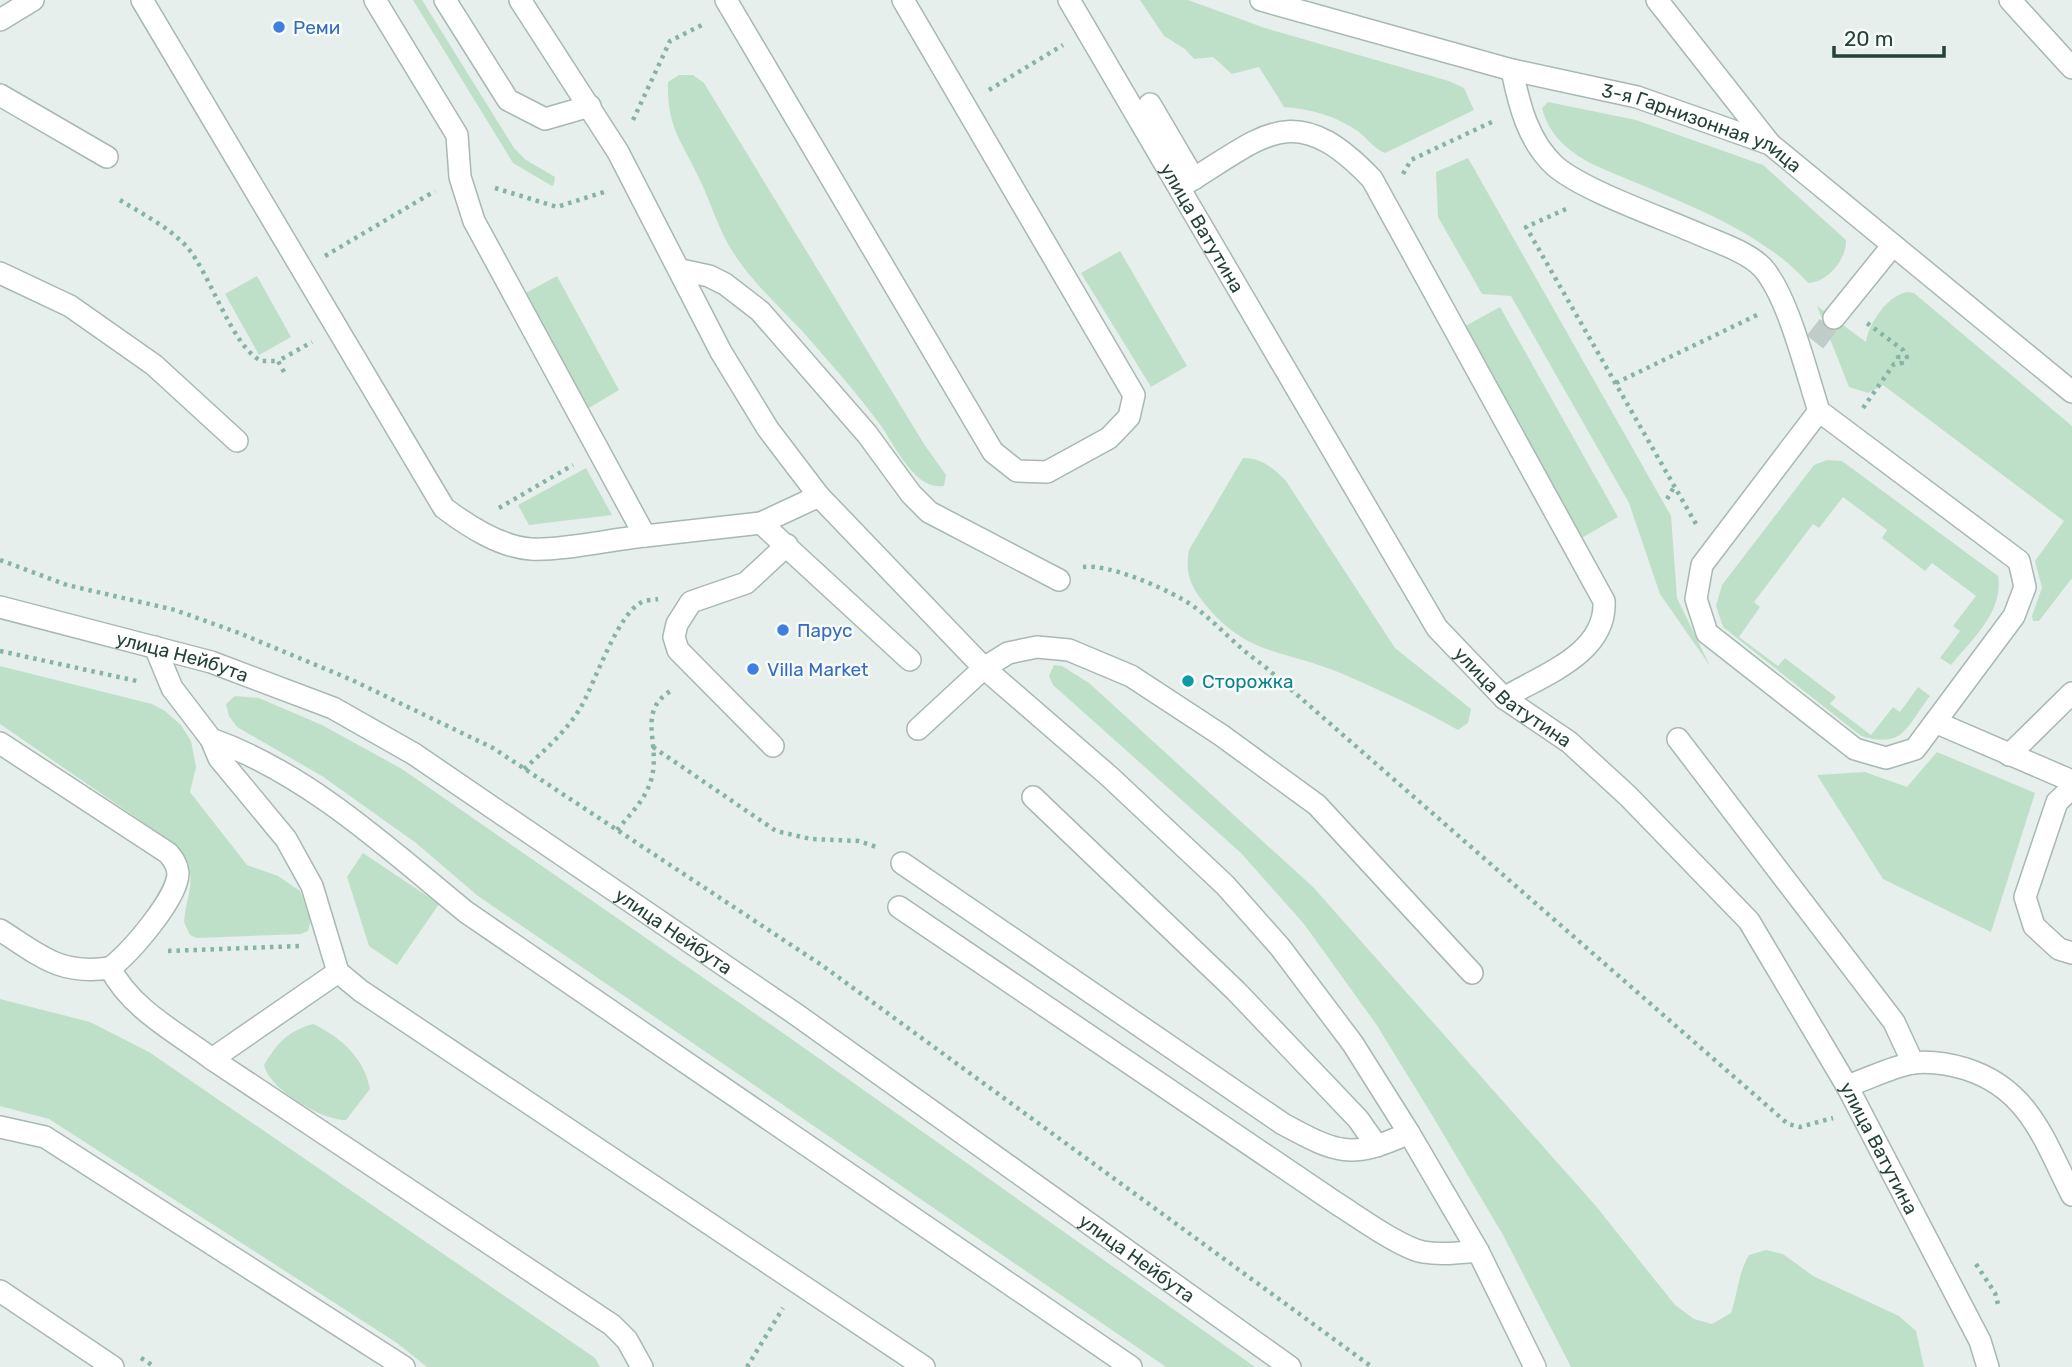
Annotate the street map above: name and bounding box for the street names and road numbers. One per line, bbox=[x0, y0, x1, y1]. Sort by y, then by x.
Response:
street label: 3-я Гарнизонная улица bbox=[1600, 78, 1806, 177]
street label: улица Ватутина bbox=[1156, 159, 1249, 297]
street label: улица Нейбута bbox=[114, 626, 252, 687]
street label: улица Ватутина bbox=[1449, 642, 1576, 752]
street label: улица Нейбута bbox=[611, 883, 737, 979]
street label: улица Ватутина bbox=[1835, 1078, 1923, 1218]
street label: улица Нейбута bbox=[1075, 1209, 1200, 1307]

